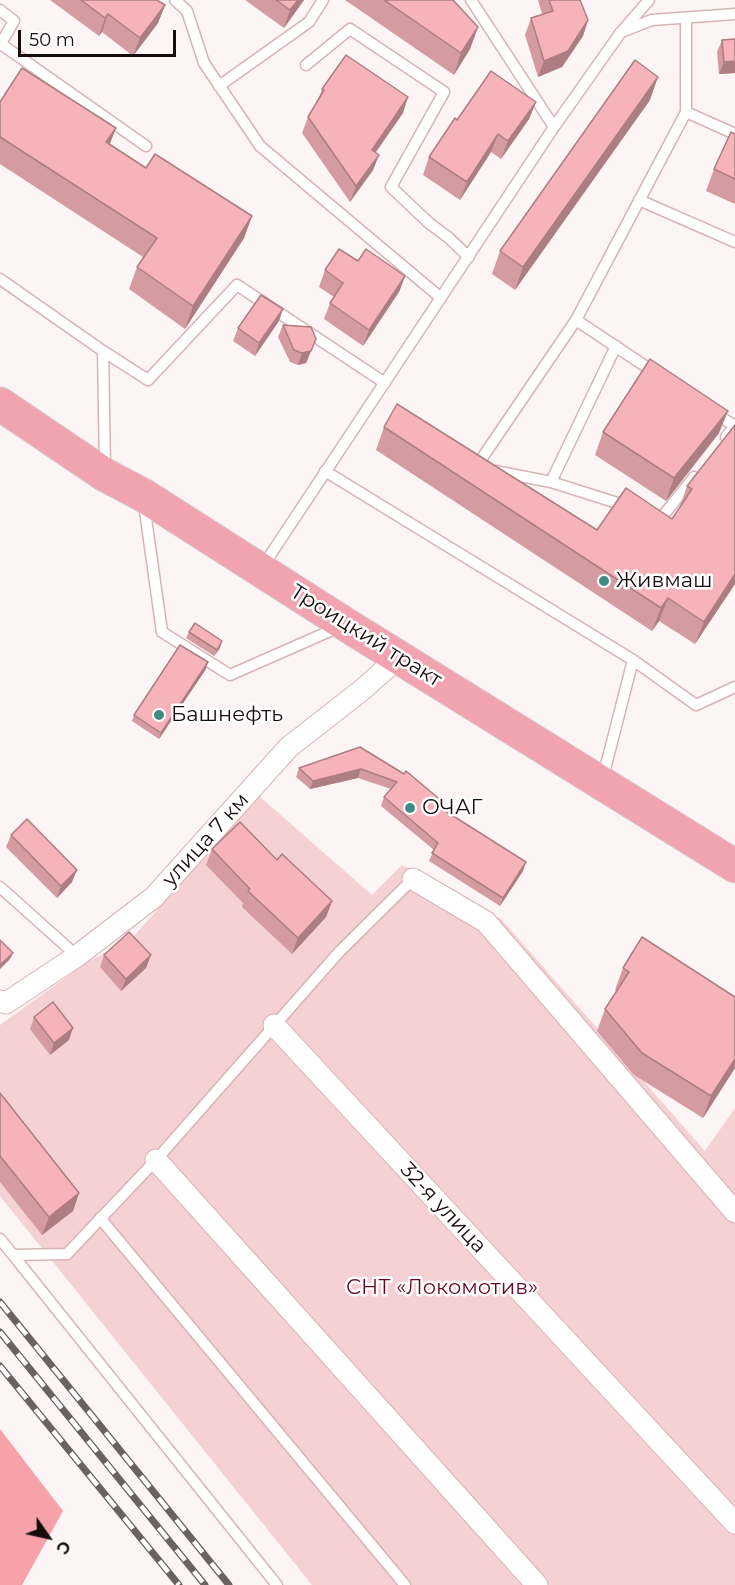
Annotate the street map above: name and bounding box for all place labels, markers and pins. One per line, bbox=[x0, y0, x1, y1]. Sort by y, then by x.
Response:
place label: Живмаш bbox=[616, 568, 713, 594]
marker: Живмаш bbox=[597, 574, 611, 588]
place label: Башнефть bbox=[171, 702, 283, 728]
marker: Башнефть bbox=[152, 708, 166, 722]
place label: ОЧАГ bbox=[422, 795, 483, 821]
marker: ОЧАГ bbox=[403, 801, 417, 815]

